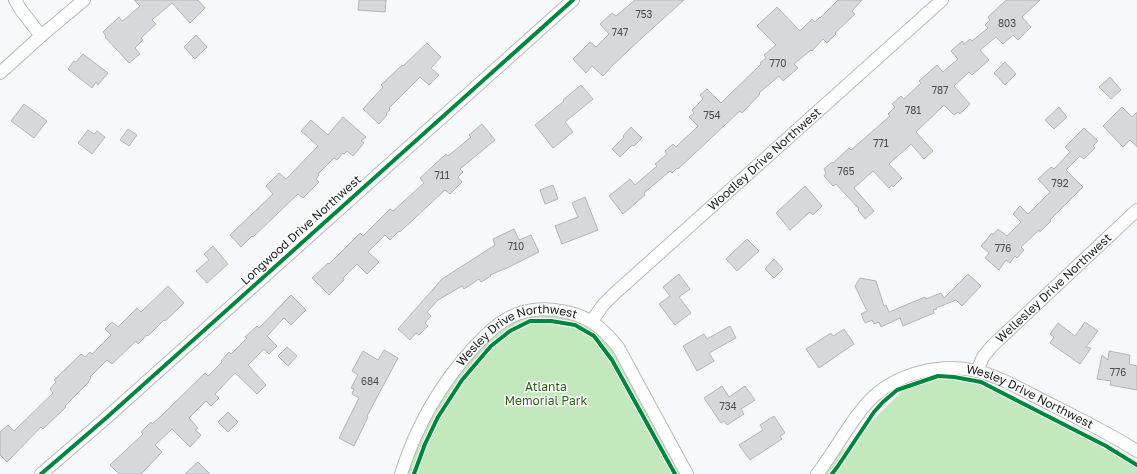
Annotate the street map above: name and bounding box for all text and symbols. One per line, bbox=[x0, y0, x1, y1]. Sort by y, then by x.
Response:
house number: 753 bbox=[636, 8, 653, 20]
house number: 803 bbox=[998, 17, 1016, 29]
house number: 747 bbox=[612, 26, 628, 38]
house number: 770 bbox=[770, 57, 786, 69]
house number: 787 bbox=[932, 84, 948, 96]
street label: Woodley Drive Northwest bbox=[704, 104, 824, 213]
house number: 781 bbox=[905, 104, 921, 116]
house number: 754 bbox=[703, 109, 721, 121]
house number: 771 bbox=[873, 137, 889, 149]
house number: 765 bbox=[837, 165, 855, 177]
house number: 711 bbox=[435, 169, 450, 181]
street label: Longwood Drive Northwest bbox=[237, 171, 364, 288]
house number: 792 bbox=[1051, 177, 1069, 189]
street label: Wellesley Drive Northwest bbox=[992, 230, 1114, 346]
house number: 710 bbox=[508, 240, 524, 252]
house number: 776 bbox=[995, 242, 1011, 254]
street label: Wesley Drive Northwest bbox=[453, 301, 580, 369]
street label: Wesley Drive Northwest bbox=[965, 361, 1096, 432]
house number: 776 bbox=[1110, 366, 1126, 378]
house number: 684 bbox=[361, 375, 379, 387]
park label: Atlanta Memorial Park bbox=[505, 379, 588, 408]
house number: 734 bbox=[719, 400, 737, 412]

